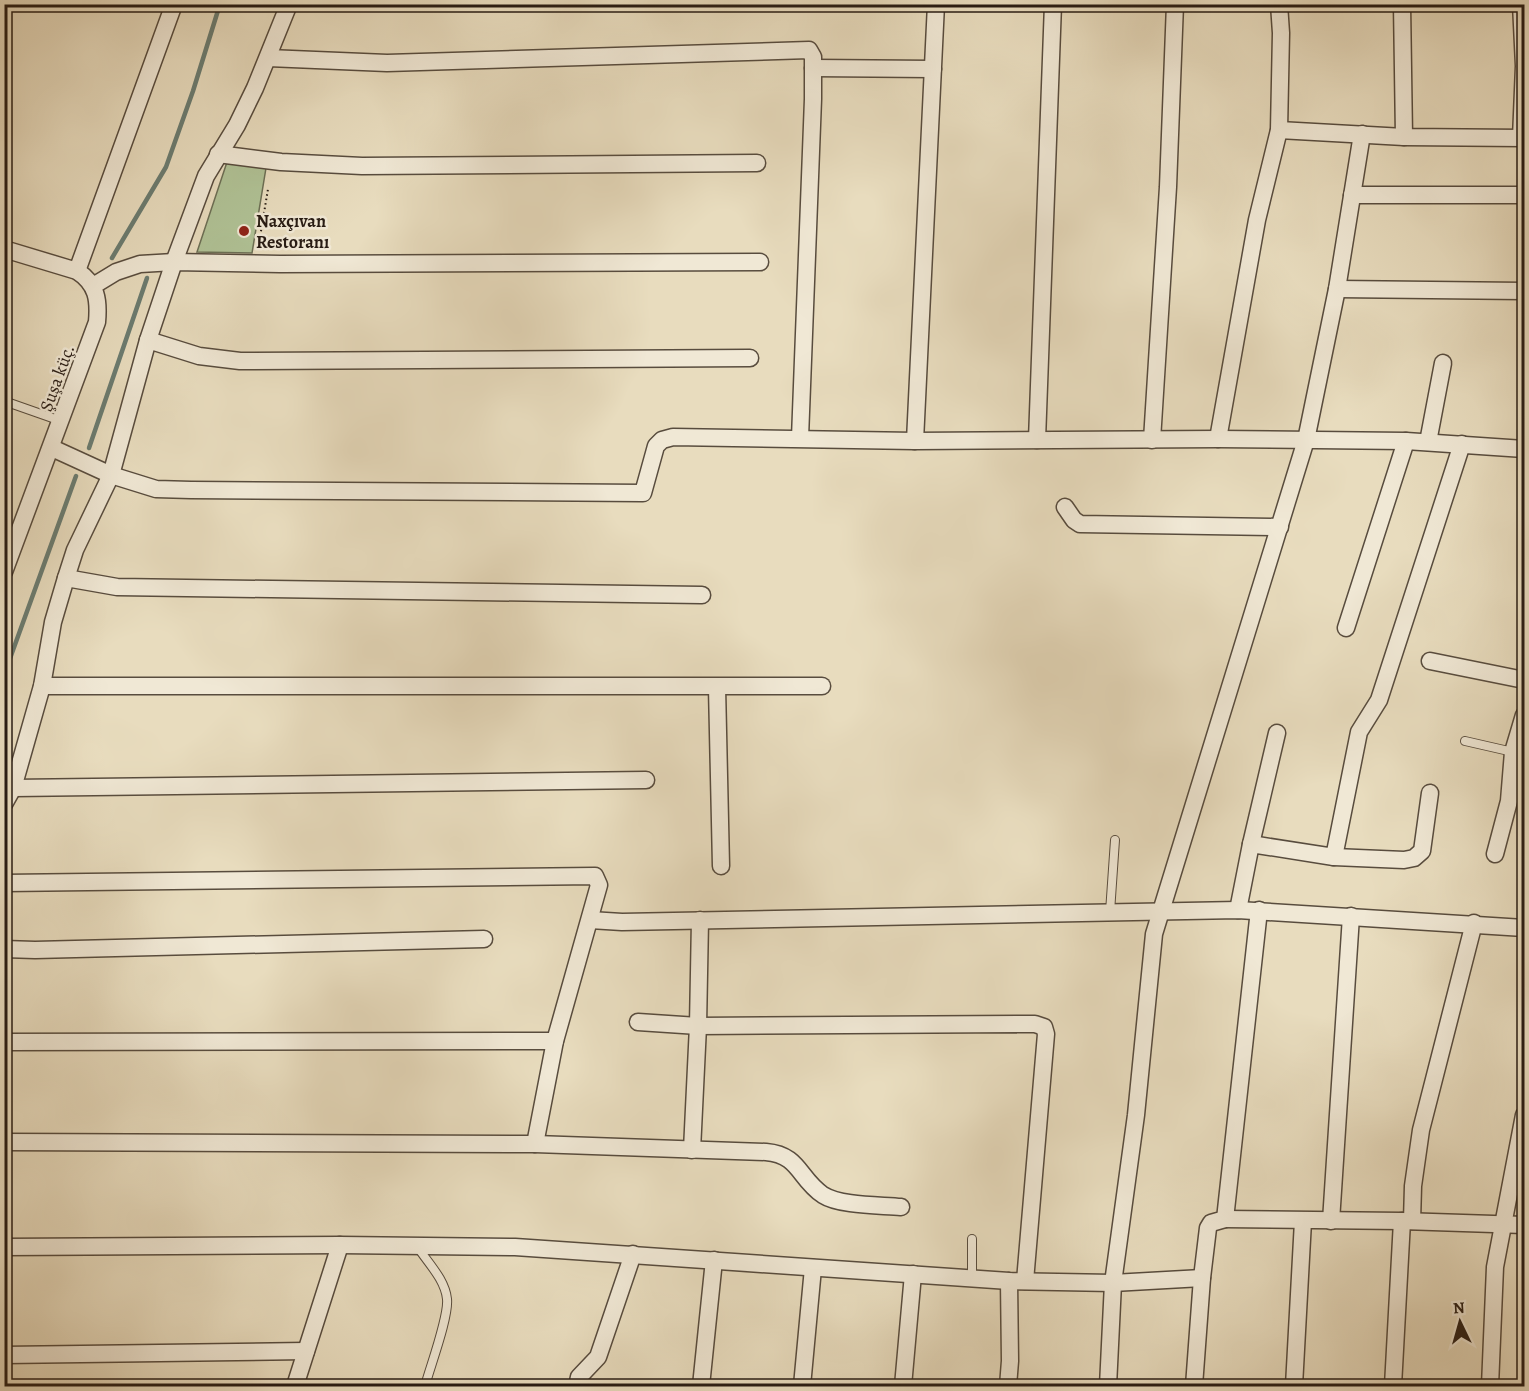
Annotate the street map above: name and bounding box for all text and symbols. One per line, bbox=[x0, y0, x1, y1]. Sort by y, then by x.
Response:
place label: Naxçıvan Restoranı bbox=[256, 209, 329, 254]
marker: Naxçıvan Restoranı bbox=[237, 224, 251, 238]
street label: Şuşa küç. bbox=[34, 341, 80, 415]
north arrow bbox=[1430, 1292, 1490, 1352]
text: N bbox=[1452, 1297, 1466, 1320]

